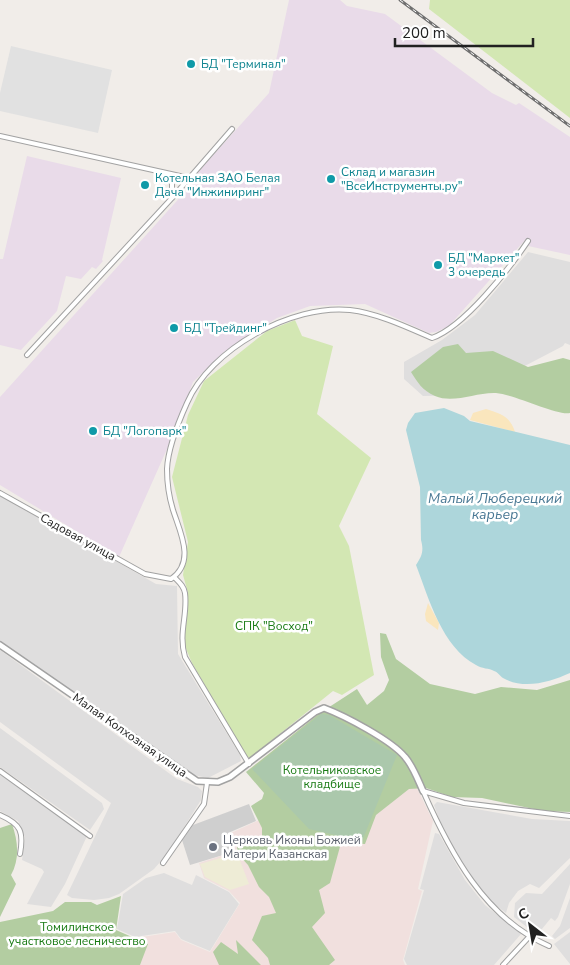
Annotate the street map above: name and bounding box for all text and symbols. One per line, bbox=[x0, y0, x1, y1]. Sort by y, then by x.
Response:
scale bar bbox=[395, 15, 532, 47]
text: 200 m bbox=[402, 23, 446, 43]
place label: БД "Терминал" bbox=[201, 56, 286, 72]
marker: БД "Терминал" bbox=[185, 58, 197, 70]
place label: Склад и магазин "ВсеИнструменты.ру" bbox=[341, 164, 463, 194]
place label: Котельная ЗАО Белая Дача "Инжиниринг" bbox=[155, 170, 280, 200]
marker: Склад и магазин "ВсеИнструменты.ру" bbox=[325, 173, 337, 185]
marker: Котельная ЗАО Белая Дача "Инжиниринг" bbox=[139, 179, 151, 191]
place label: БД "Маркет" 3 очередь bbox=[448, 250, 520, 280]
marker: БД "Маркет" 3 очередь bbox=[432, 259, 444, 271]
place label: БД "Трейдинг" bbox=[184, 320, 267, 336]
marker: БД "Трейдинг" bbox=[168, 322, 180, 334]
place label: БД "Логопарк" bbox=[103, 423, 187, 439]
marker: БД "Логопарк" bbox=[87, 425, 99, 437]
water label: Малый Люберецкий карьер bbox=[428, 489, 562, 524]
street label: Садовая улица bbox=[37, 510, 119, 564]
park label: СПК "Восход" bbox=[235, 618, 313, 634]
street label: Малая Колхозная улица bbox=[70, 689, 190, 781]
park label: Котельниковское кладбище bbox=[283, 762, 381, 792]
place label: Церковь Иконы Божией Матери Казанская bbox=[223, 832, 361, 862]
marker: Церковь Иконы Божией Матери Казанская bbox=[207, 841, 219, 853]
north arrow bbox=[505, 900, 555, 950]
text: С bbox=[515, 903, 533, 925]
park label: Томилинское участковое лесничество bbox=[8, 919, 146, 949]

